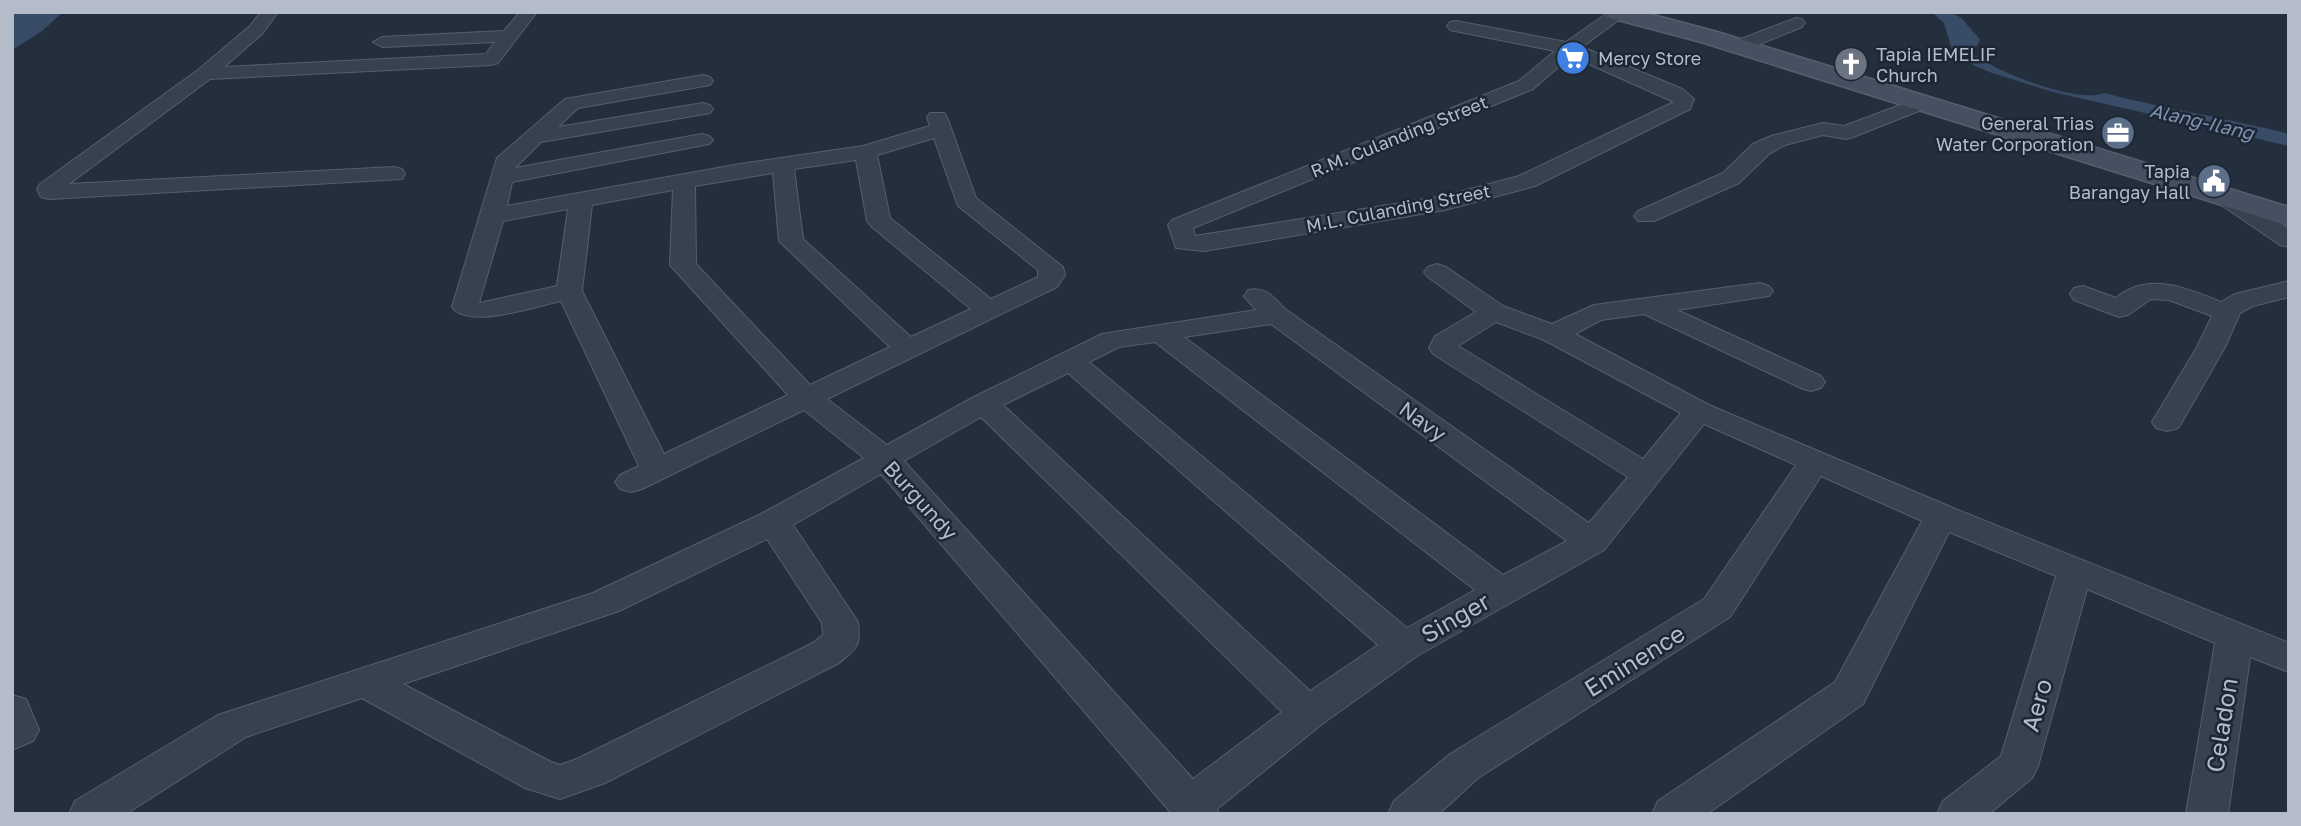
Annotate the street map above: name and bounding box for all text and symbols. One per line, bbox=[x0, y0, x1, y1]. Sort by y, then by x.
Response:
supermarket icon: Mercy Store bbox=[1554, 39, 1592, 77]
place label: Tapia IEMELIF Church bbox=[1876, 43, 1996, 86]
church icon: Tapia IEMELIF Church bbox=[1832, 45, 1870, 83]
place label: Mercy Store bbox=[1598, 47, 1701, 69]
street label: R.M. Culanding Street bbox=[1307, 90, 1491, 182]
water label: Alang-Ilang bbox=[2148, 98, 2257, 144]
place label: General Trias Water Corporation bbox=[1936, 112, 2094, 155]
office icon: General Trias Water Corporation bbox=[2099, 114, 2137, 152]
place label: Tapia Barangay Hall bbox=[2069, 160, 2190, 203]
public building icon: Tapia Barangay Hall bbox=[2195, 162, 2233, 200]
street label: M.L. Culanding Street bbox=[1304, 179, 1492, 237]
street label: Navy bbox=[1395, 395, 1452, 447]
street label: Burgundy bbox=[879, 455, 964, 545]
street label: Singer bbox=[1415, 586, 1495, 648]
street label: Eminence bbox=[1579, 618, 1689, 702]
street label: Aero bbox=[2015, 675, 2057, 735]
street label: Celadon bbox=[2199, 676, 2243, 774]

